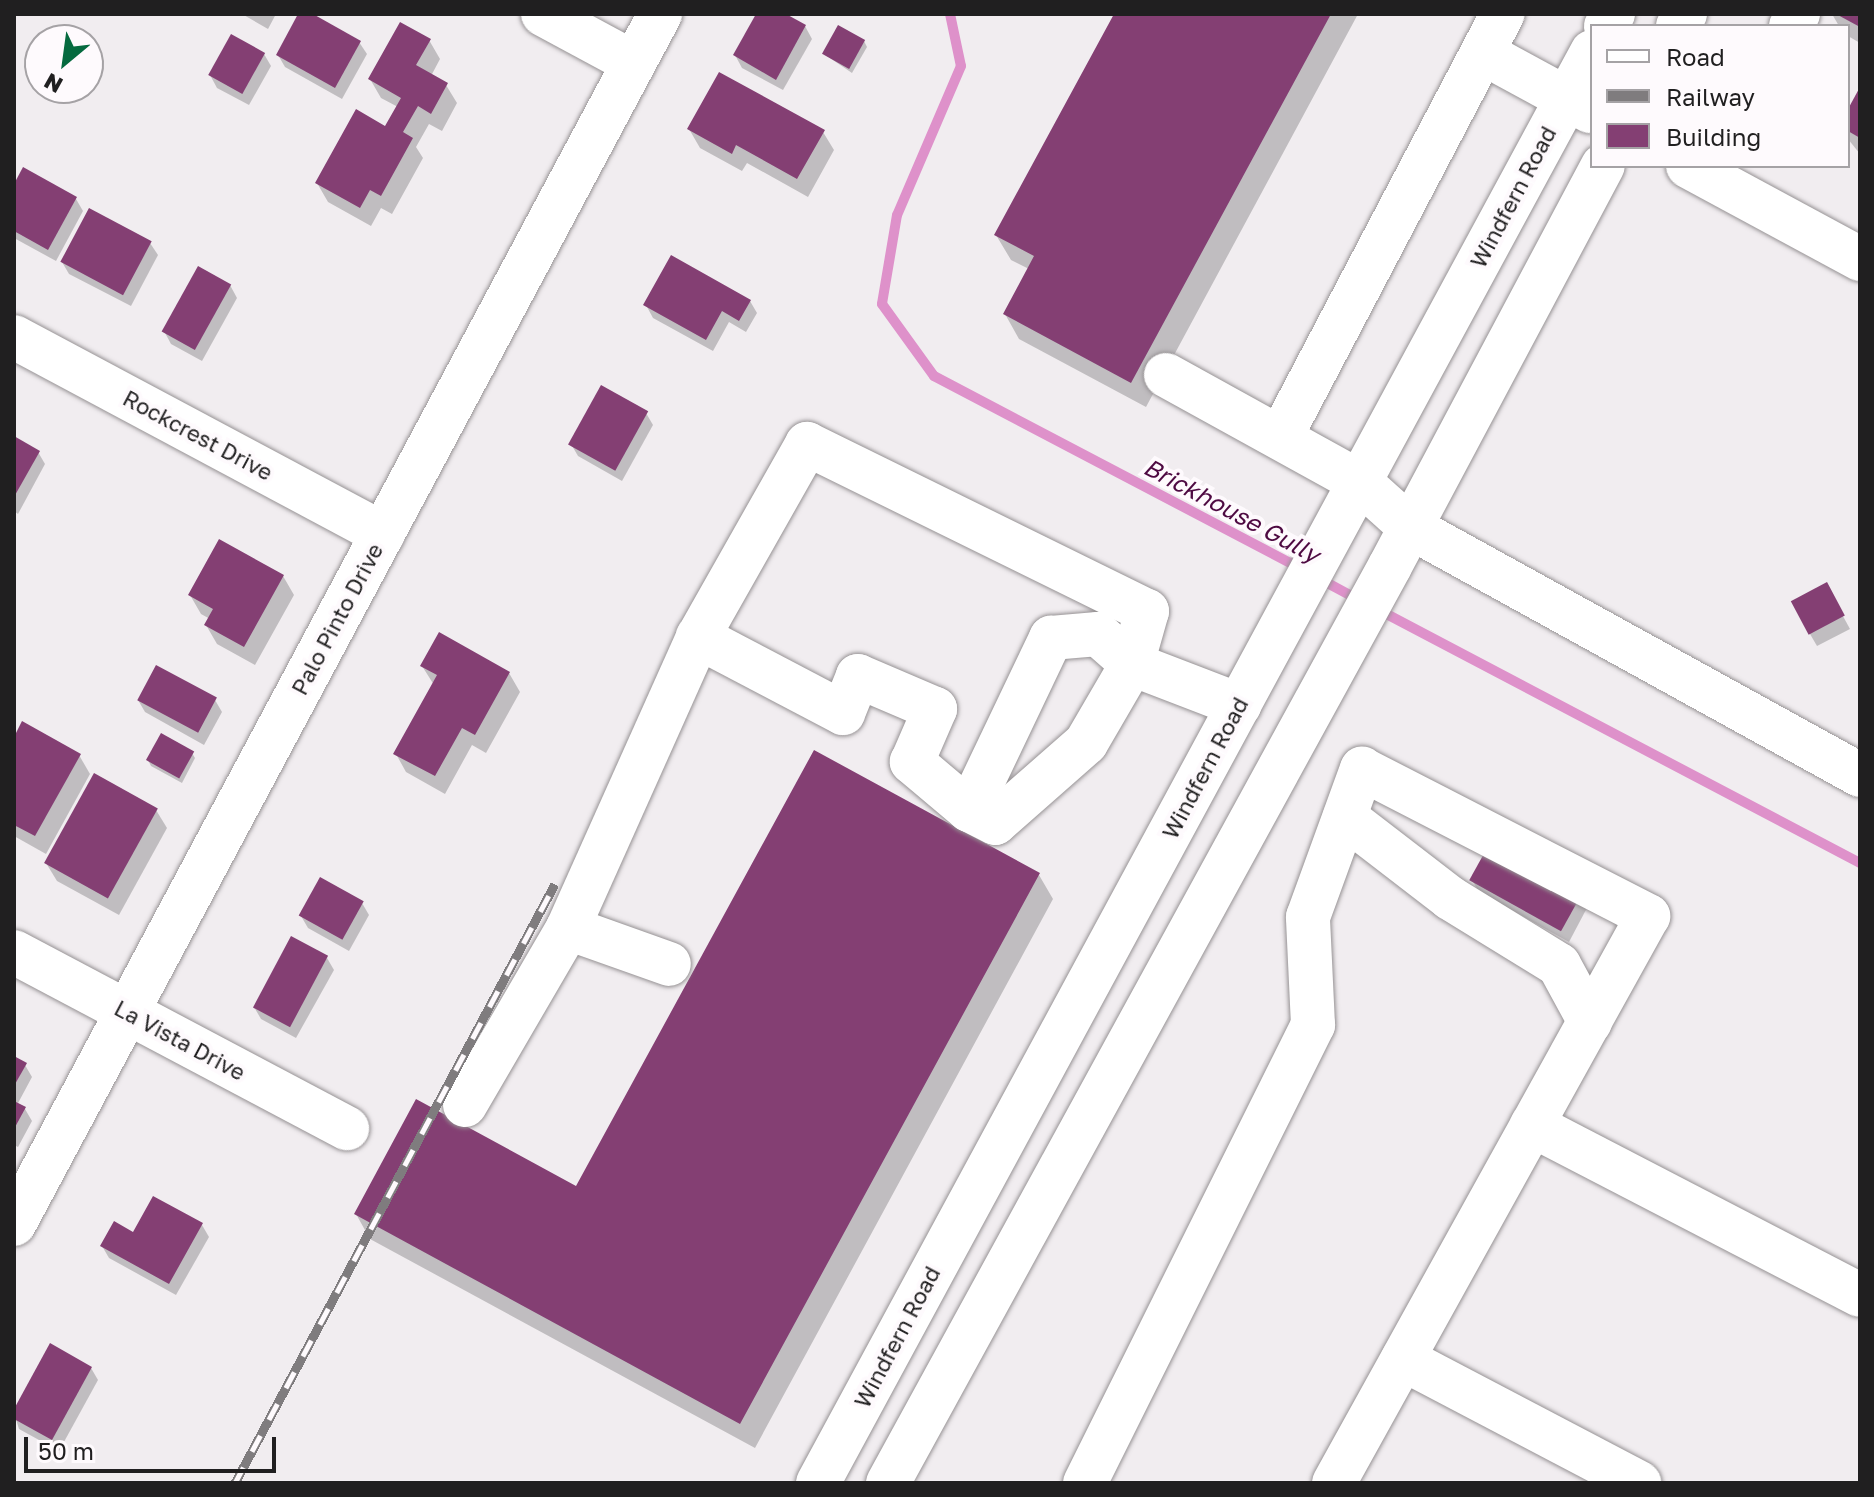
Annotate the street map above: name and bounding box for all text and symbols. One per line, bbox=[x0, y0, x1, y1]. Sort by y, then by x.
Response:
north arrow bbox=[24, 24, 104, 104]
legend bbox=[1590, 24, 1850, 168]
text: Road bbox=[1666, 42, 1725, 71]
text: N bbox=[39, 68, 67, 100]
text: Railway bbox=[1666, 82, 1755, 111]
street label: Windfern Road bbox=[1465, 122, 1561, 272]
text: Building bbox=[1666, 122, 1761, 151]
street label: Rockcrest Drive bbox=[119, 384, 277, 486]
water label: Brickhouse Gully bbox=[1139, 452, 1325, 568]
street label: Palo Pinto Drive bbox=[286, 539, 388, 699]
street label: Windfern Road bbox=[1157, 693, 1253, 843]
street label: La Vista Drive bbox=[110, 994, 250, 1086]
street label: Windfern Road bbox=[849, 1262, 945, 1412]
scale bar bbox=[28, 1421, 280, 1471]
text: 50 m bbox=[38, 1436, 94, 1465]

